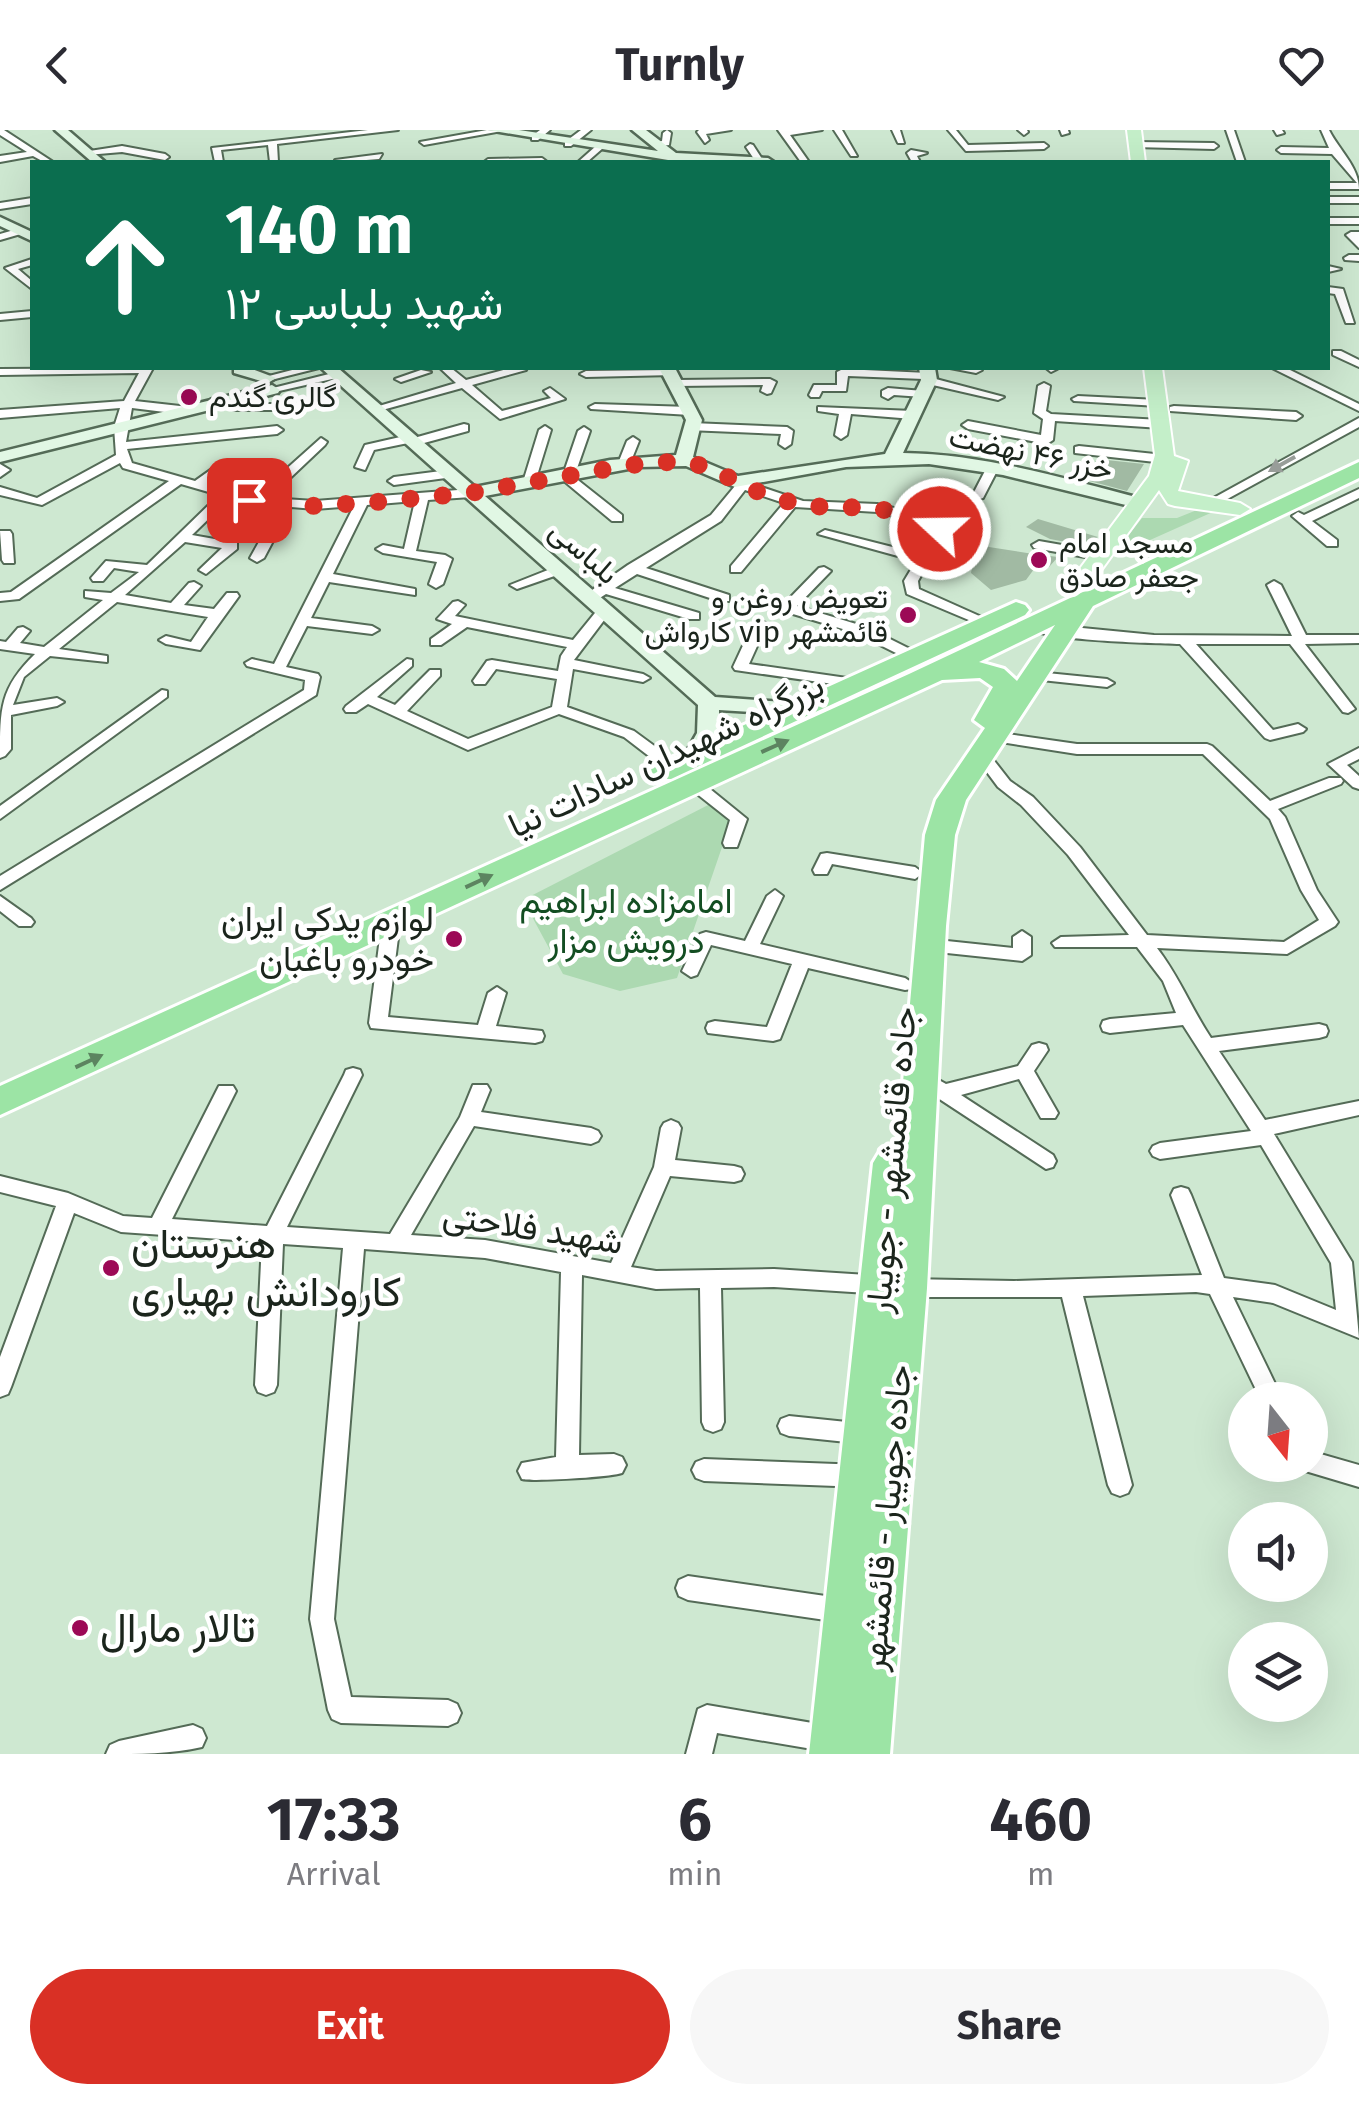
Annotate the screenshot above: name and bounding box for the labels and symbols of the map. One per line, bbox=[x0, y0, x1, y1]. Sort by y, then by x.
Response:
place label: گالری گندم bbox=[209, 379, 337, 416]
marker: گالری گندم bbox=[178, 386, 200, 408]
street label: خزر ۴۶ نهضت bbox=[946, 418, 1116, 488]
one-way arrow bbox=[1268, 455, 1296, 472]
pin bbox=[207, 458, 292, 543]
position arrow bbox=[888, 477, 992, 581]
street label: بلباسی bbox=[542, 512, 626, 592]
place label: مسجد امام جعفر صادق bbox=[1059, 525, 1199, 595]
marker: مسجد امام جعفر صادق bbox=[1028, 549, 1050, 571]
place label: تعویض روغن و کارواش vip قائمشهر bbox=[644, 580, 888, 650]
marker: تعویض روغن و کارواش vip قائمشهر bbox=[897, 604, 919, 626]
street label: بزرگراه شهیدان سادات نیا bbox=[502, 663, 831, 847]
one-way arrow bbox=[760, 738, 790, 754]
one-way arrow bbox=[465, 873, 494, 890]
park label: امامزاده ابراهیم درویش مزار bbox=[519, 880, 733, 963]
place label: لوازم یدکی ایران خودرو باغبان bbox=[221, 898, 434, 981]
marker: لوازم یدکی ایران خودرو باغبان bbox=[443, 928, 465, 950]
street label: جاده قائمشهر - جویبار bbox=[857, 1005, 926, 1316]
one-way arrow bbox=[75, 1052, 104, 1069]
street label: شهید فلاحتی bbox=[440, 1193, 626, 1264]
place label: هنرستان کارودانش بهیاری bbox=[131, 1219, 402, 1318]
marker: هنرستان کارودانش بهیاری bbox=[100, 1257, 122, 1279]
street label: جاده جویبار - قائمشهر bbox=[852, 1363, 921, 1674]
north arrow bbox=[1228, 1382, 1328, 1482]
place label: تالار مارال bbox=[100, 1603, 256, 1654]
marker: تالار مارال bbox=[69, 1617, 91, 1639]

